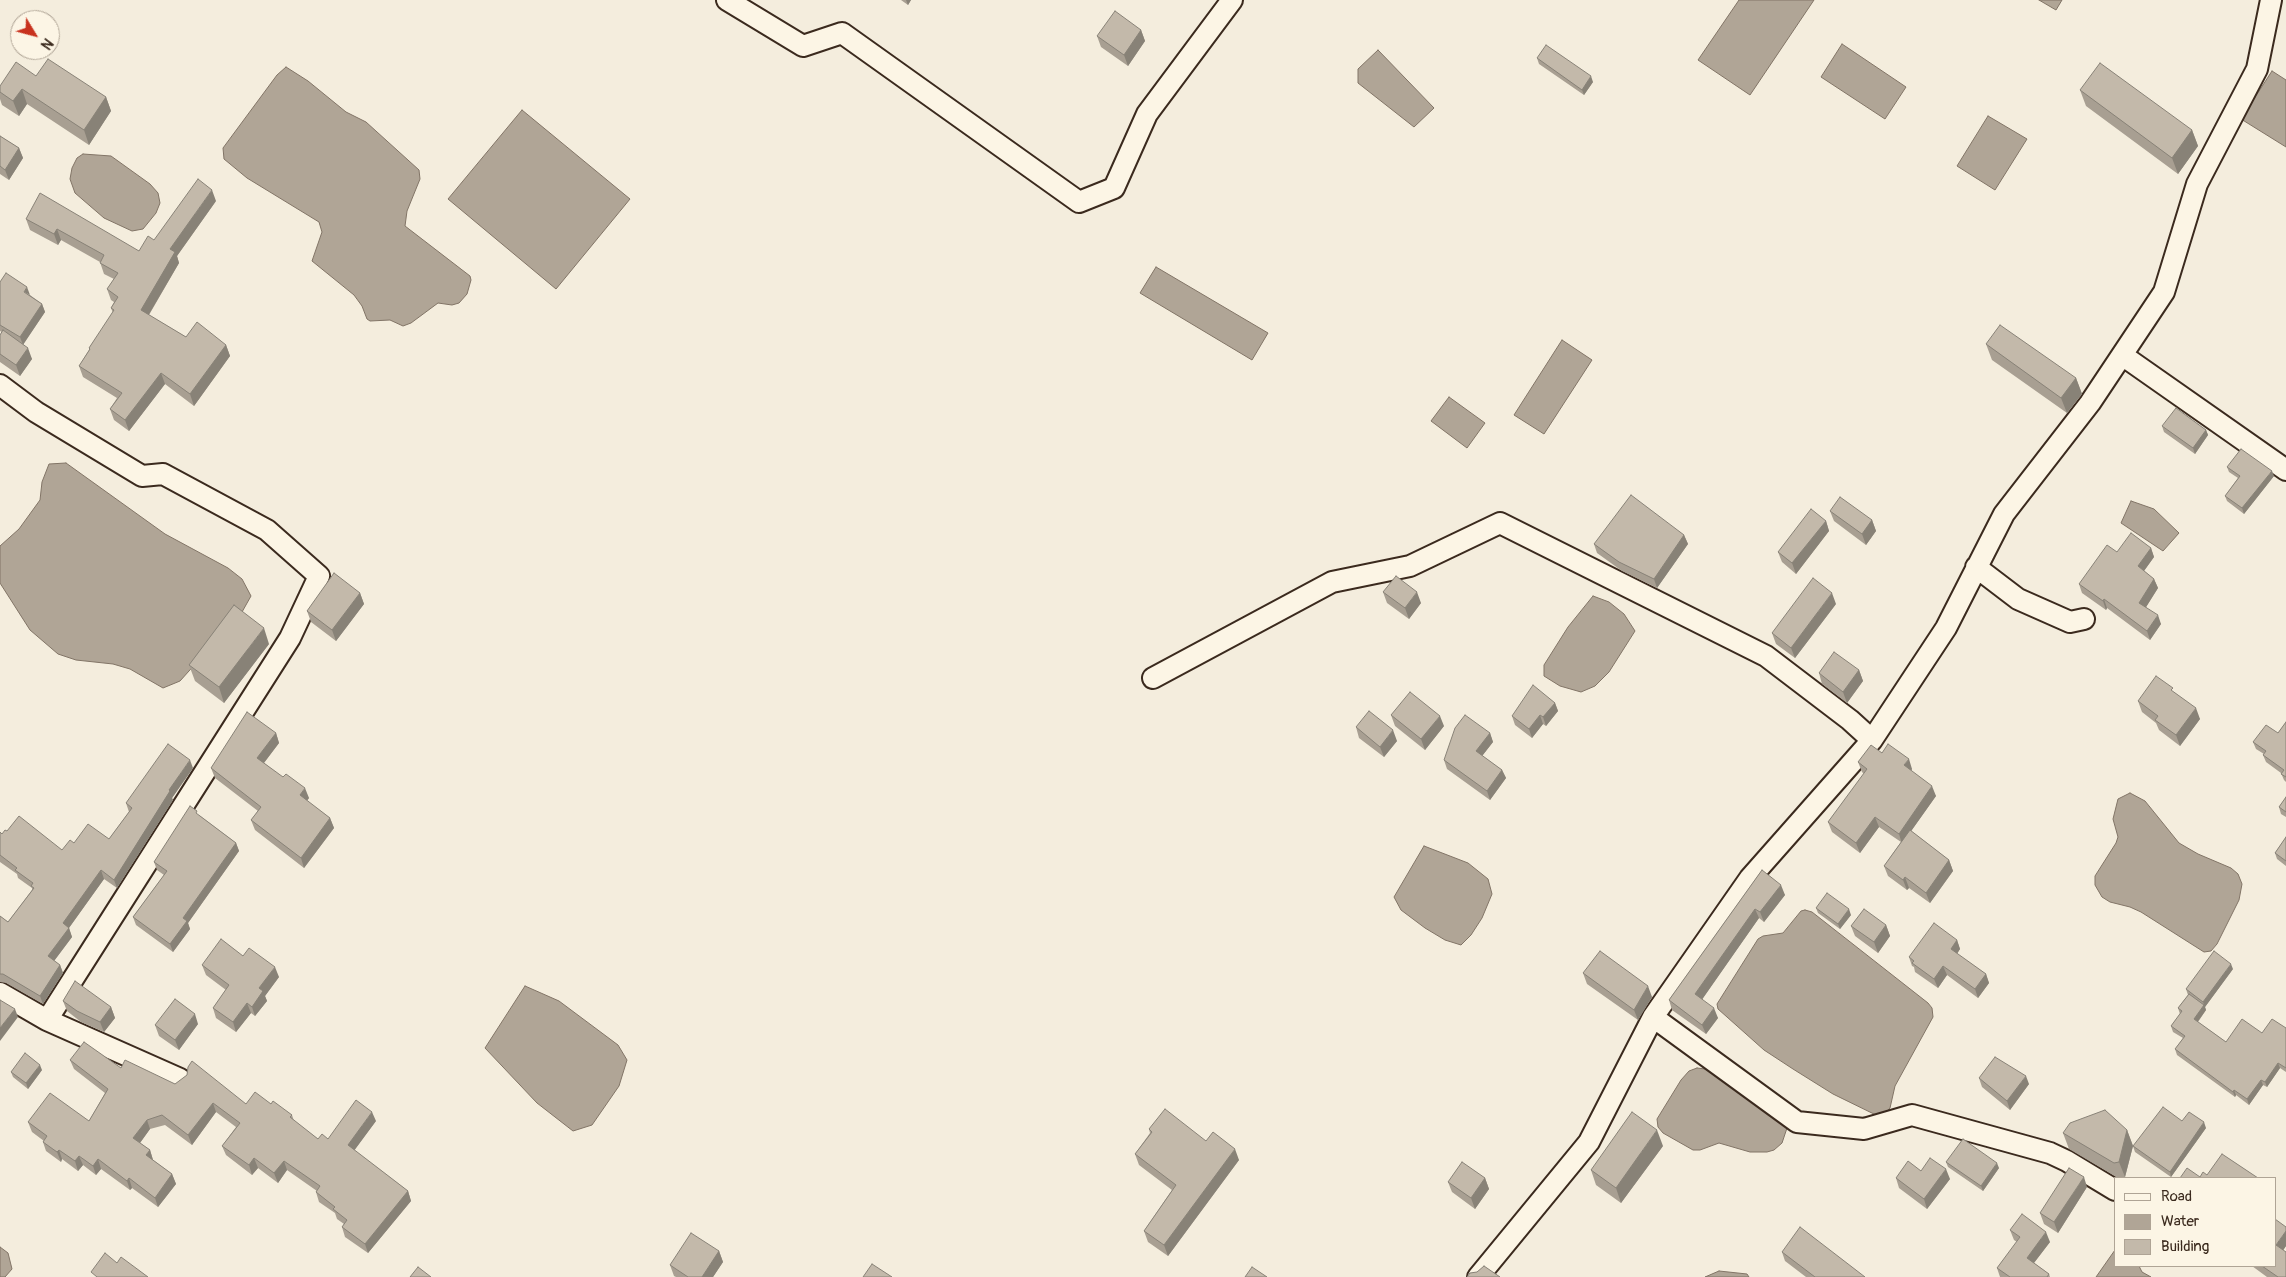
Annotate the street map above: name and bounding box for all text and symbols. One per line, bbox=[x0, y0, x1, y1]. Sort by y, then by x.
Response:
north arrow bbox=[10, 10, 60, 60]
text: N bbox=[37, 35, 56, 53]
legend bbox=[2114, 1177, 2276, 1267]
text: Road bbox=[2161, 1187, 2192, 1206]
text: Water bbox=[2161, 1212, 2199, 1231]
text: Building bbox=[2161, 1237, 2209, 1256]

